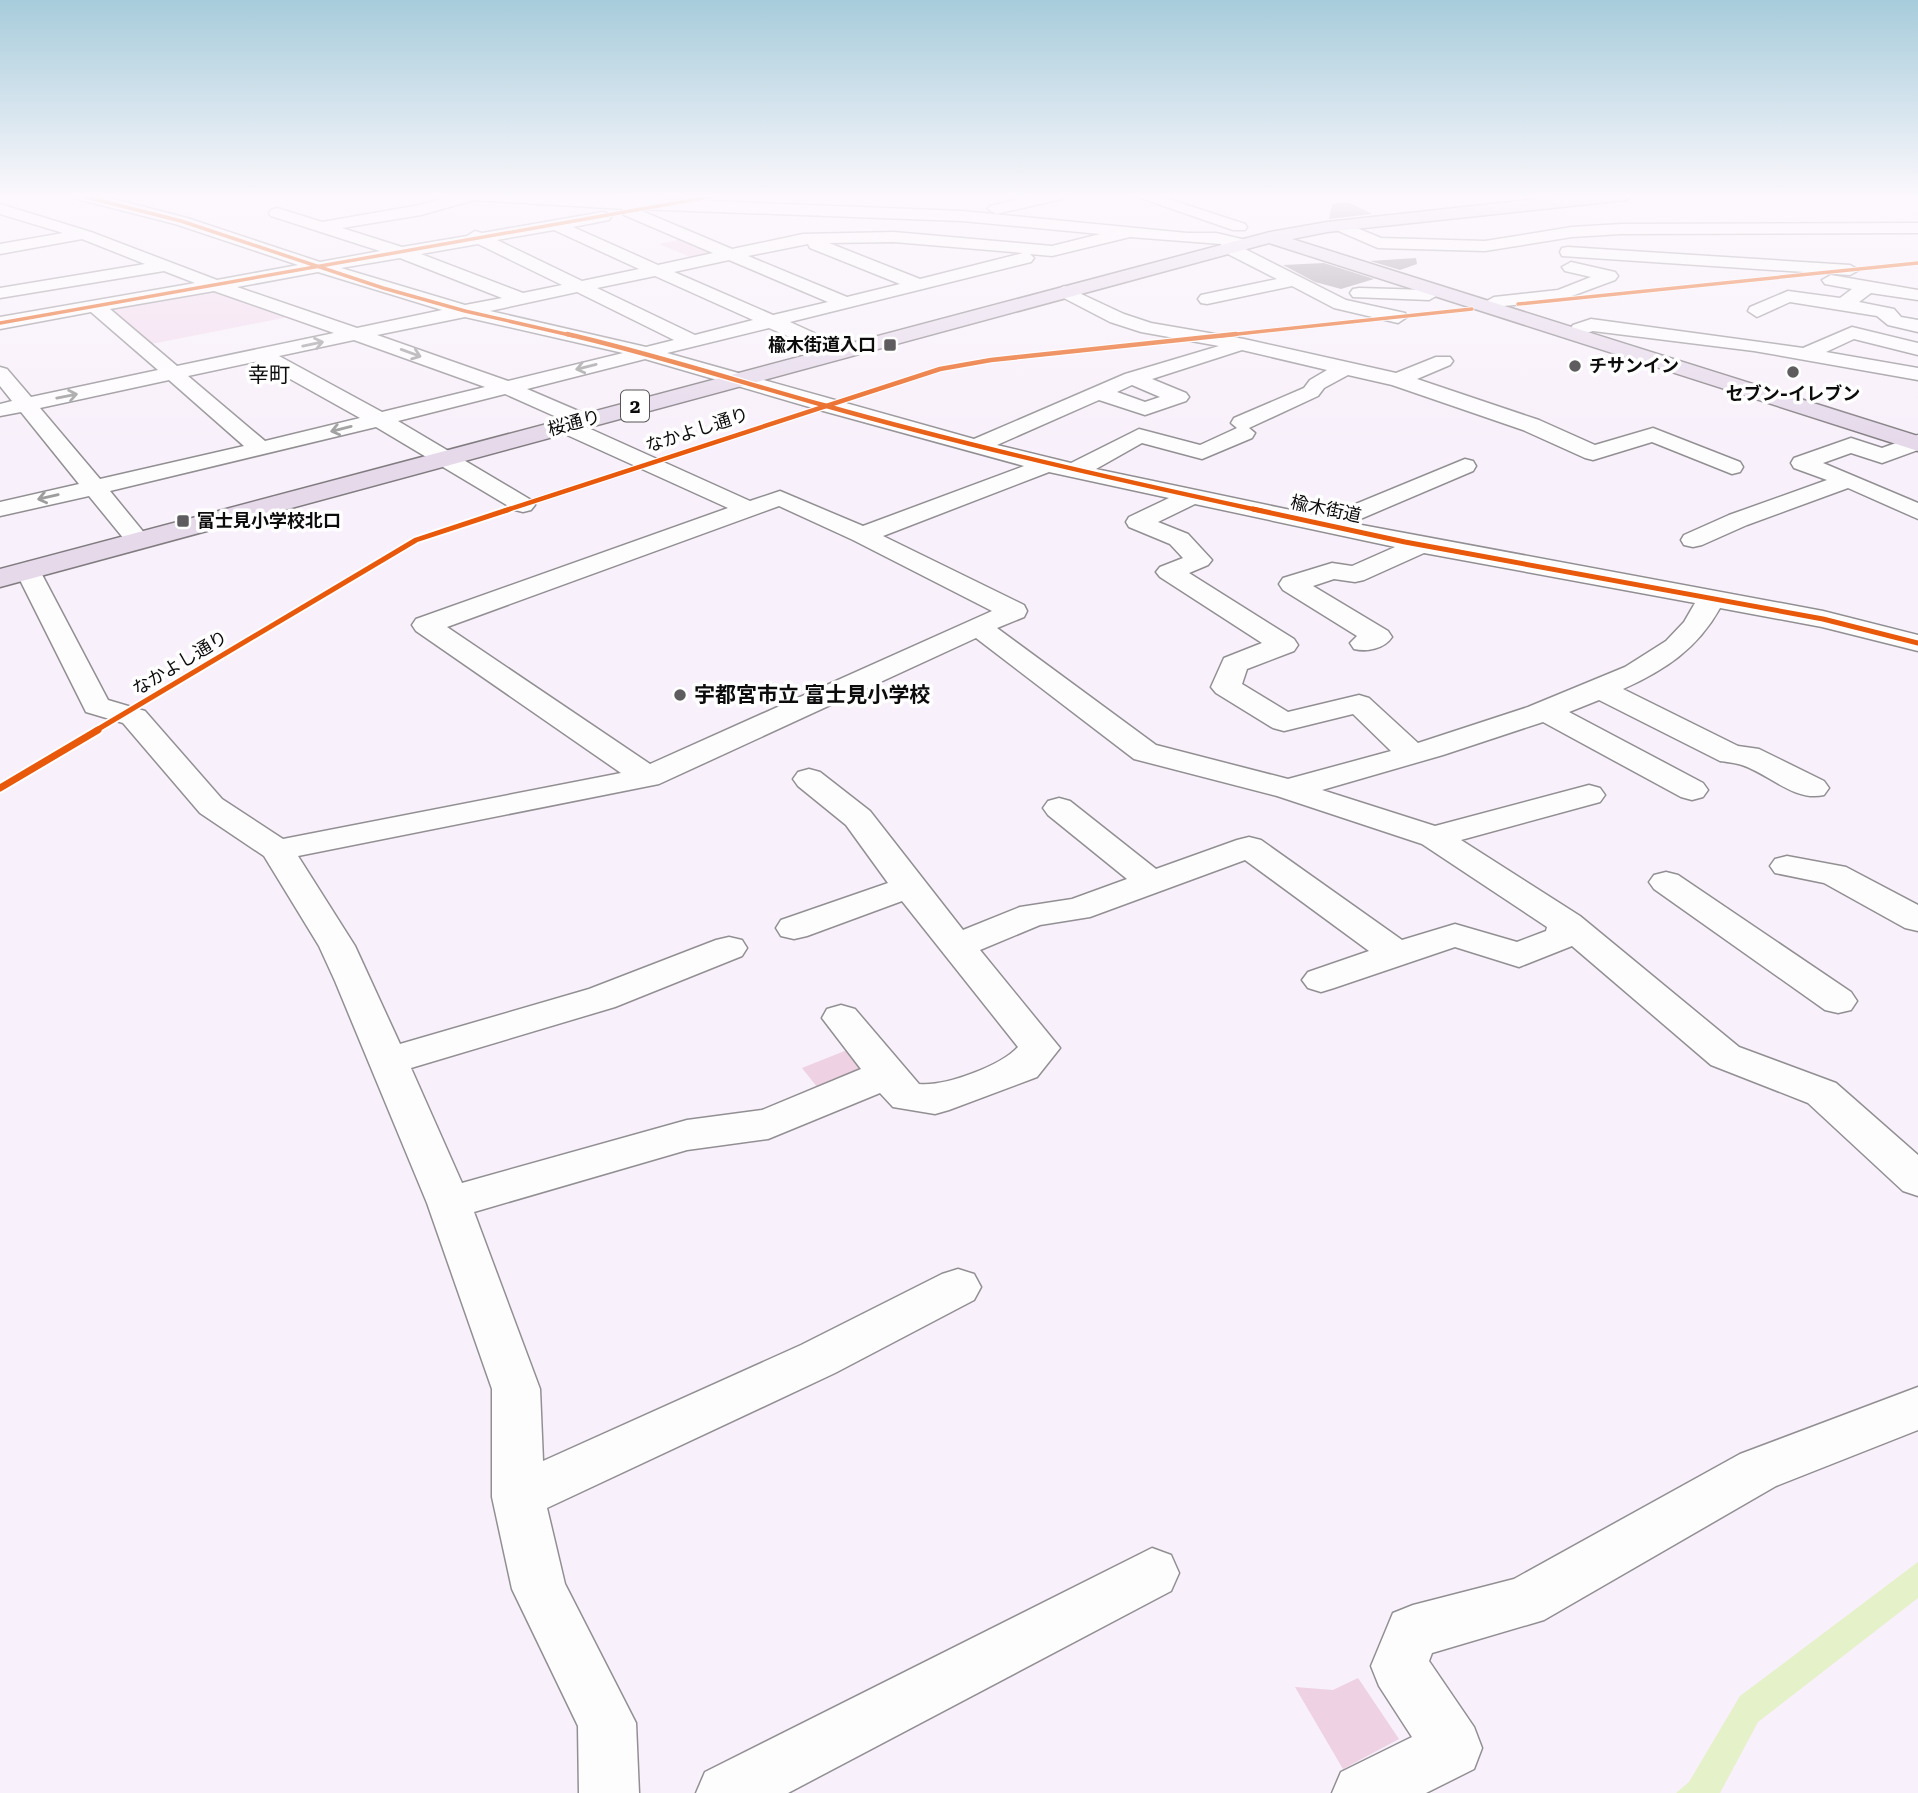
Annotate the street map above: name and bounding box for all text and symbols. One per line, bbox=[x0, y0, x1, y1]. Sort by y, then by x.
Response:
place label: 楡木街道入口 bbox=[768, 334, 876, 355]
one-way arrow bbox=[301, 337, 324, 351]
marker: 楡木街道入口 bbox=[882, 337, 898, 353]
one-way arrow bbox=[400, 348, 422, 360]
place label: チサンイン bbox=[1589, 355, 1679, 376]
marker: チサンイン bbox=[1567, 358, 1583, 374]
one-way arrow bbox=[575, 361, 598, 374]
district label: 幸町 bbox=[248, 363, 290, 387]
marker: セブン-イレブン bbox=[1785, 364, 1801, 380]
place label: セブン-イレブン bbox=[1726, 383, 1860, 404]
one-way arrow bbox=[55, 389, 78, 403]
road number: 2 bbox=[621, 390, 649, 422]
street label: なかよし通り bbox=[643, 403, 751, 456]
street label: 桜通り bbox=[545, 405, 603, 440]
one-way arrow bbox=[330, 423, 353, 436]
one-way arrow bbox=[37, 491, 60, 504]
street label: 楡木街道 bbox=[1289, 491, 1364, 526]
place label: 富士見小学校北口 bbox=[197, 510, 341, 531]
marker: 富士見小学校北口 bbox=[175, 513, 191, 529]
street label: なかよし通り bbox=[128, 626, 231, 699]
place label: 宇都宮市立 富士見小学校 bbox=[694, 683, 930, 707]
marker: 宇都宮市立 富士見小学校 bbox=[672, 687, 688, 703]

